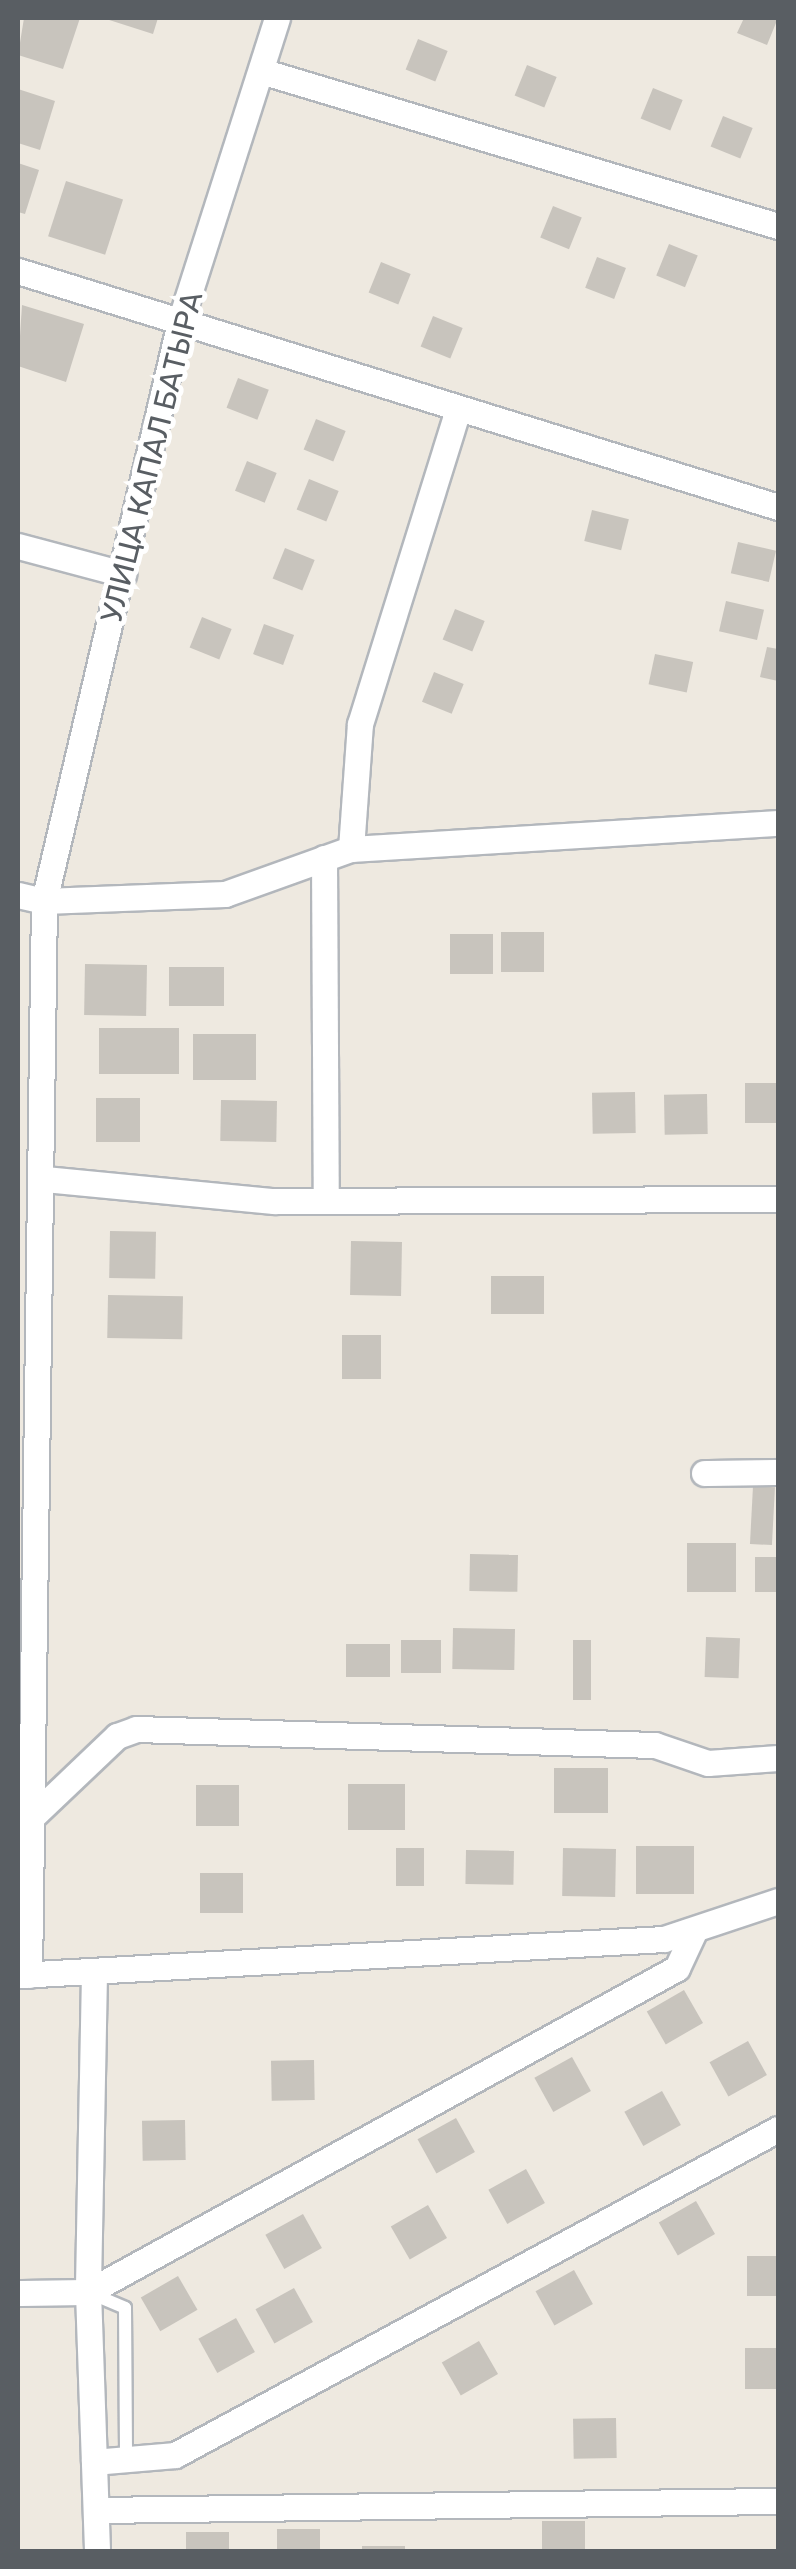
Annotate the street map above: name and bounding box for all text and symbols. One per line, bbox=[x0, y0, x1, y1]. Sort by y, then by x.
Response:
street label: УЛИЦА КАПАЛ БАТЫРА bbox=[93, 288, 211, 626]

